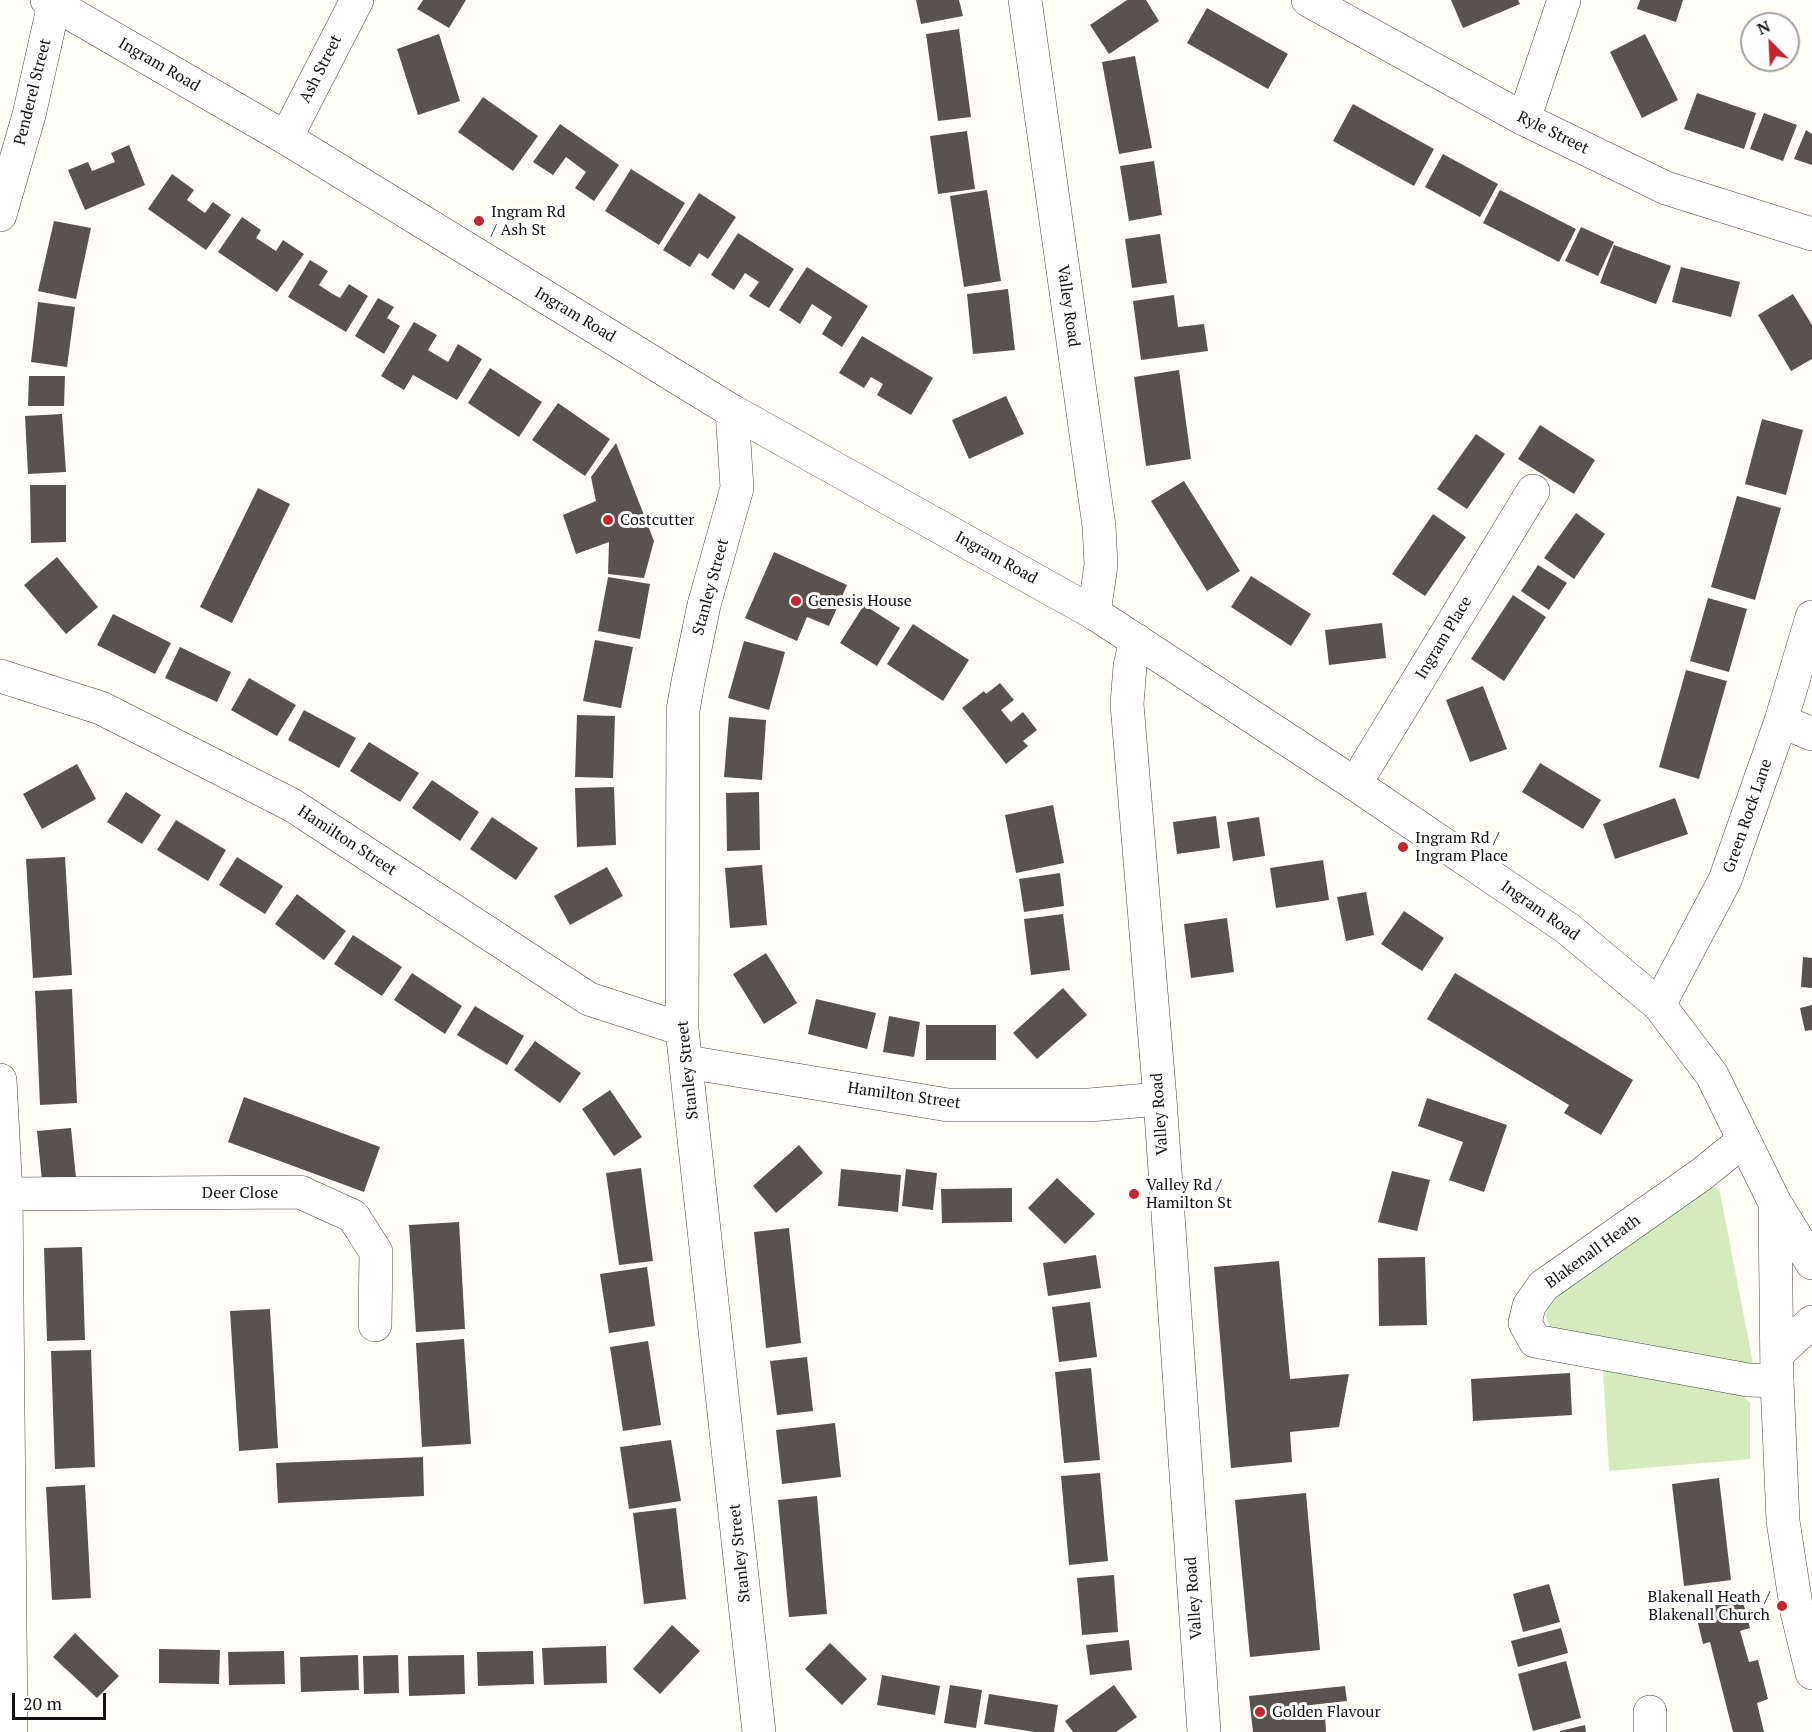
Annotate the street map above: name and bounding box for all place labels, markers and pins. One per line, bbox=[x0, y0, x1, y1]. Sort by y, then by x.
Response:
place label: Ingram Rd / Ash St bbox=[491, 202, 566, 240]
marker: Ingram Rd / Ash St bbox=[472, 214, 486, 228]
place label: Costcutter bbox=[620, 510, 694, 530]
marker: Costcutter bbox=[601, 513, 615, 527]
place label: Genesis House bbox=[808, 591, 912, 611]
marker: Genesis House bbox=[789, 594, 803, 608]
place label: Ingram Rd / Ingram Place bbox=[1415, 828, 1508, 866]
marker: Ingram Rd / Ingram Place bbox=[1396, 840, 1410, 854]
place label: Valley Rd / Hamilton St bbox=[1146, 1175, 1232, 1213]
marker: Valley Rd / Hamilton St bbox=[1127, 1187, 1141, 1201]
place label: Blakenall Heath / Blakenall Church bbox=[1648, 1587, 1770, 1625]
marker: Blakenall Heath / Blakenall Church bbox=[1775, 1599, 1789, 1613]
place label: Golden Flavour bbox=[1272, 1702, 1381, 1722]
marker: Golden Flavour bbox=[1253, 1705, 1267, 1719]

